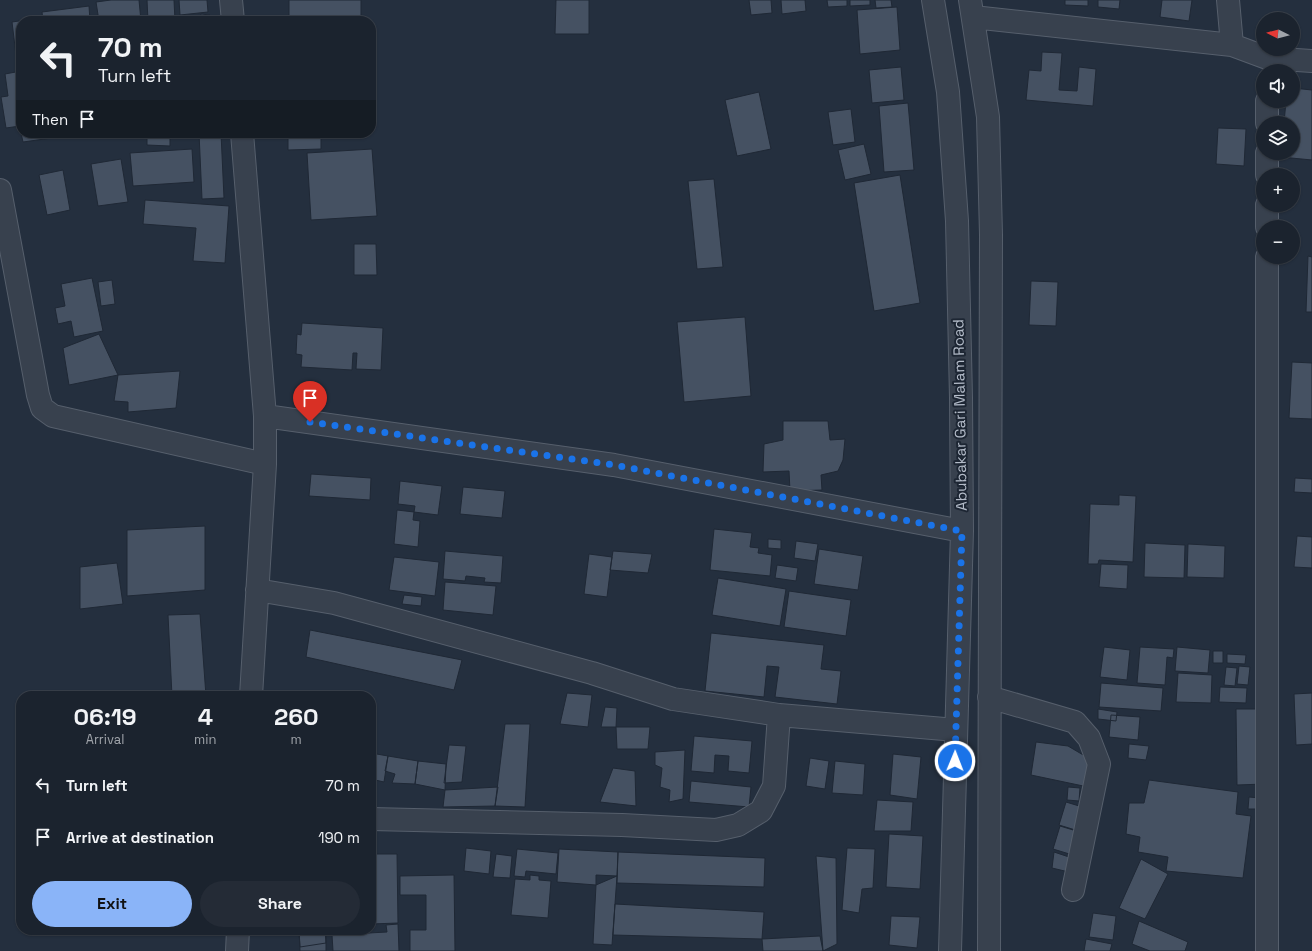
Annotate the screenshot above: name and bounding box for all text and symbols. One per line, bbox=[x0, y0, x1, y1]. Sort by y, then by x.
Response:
north arrow bbox=[1256, 12, 1300, 56]
map controls bbox=[1256, 12, 1300, 264]
text: 70 m bbox=[98, 29, 163, 65]
icon: left bbox=[32, 32, 84, 84]
text: Turn left bbox=[98, 64, 171, 87]
button: sound bbox=[1256, 64, 1300, 108]
icon: arrive bbox=[76, 108, 98, 130]
text: Then bbox=[32, 110, 68, 129]
button: layers bbox=[1256, 116, 1300, 160]
button: + bbox=[1256, 168, 1300, 212]
button: − bbox=[1256, 220, 1300, 264]
street label: Abubakar Gari Malam Road bbox=[948, 319, 971, 511]
pin bbox=[293, 381, 327, 422]
icon: arrive bbox=[299, 387, 321, 409]
text: 06:19 bbox=[73, 701, 137, 732]
text: 4 bbox=[198, 701, 213, 732]
text: 260 bbox=[274, 701, 319, 732]
text: Arrival bbox=[86, 731, 124, 748]
text: min bbox=[194, 731, 216, 748]
text: m bbox=[291, 731, 302, 748]
position arrow bbox=[934, 740, 976, 782]
icon: left bbox=[32, 774, 54, 796]
text: Turn left bbox=[66, 776, 128, 795]
text: 70 m bbox=[325, 776, 360, 795]
icon: arrive bbox=[32, 826, 54, 848]
text: Arrive at destination bbox=[66, 828, 214, 847]
text: 190 m bbox=[318, 828, 360, 847]
button: Exit bbox=[32, 881, 192, 927]
button: Share bbox=[200, 881, 360, 927]

